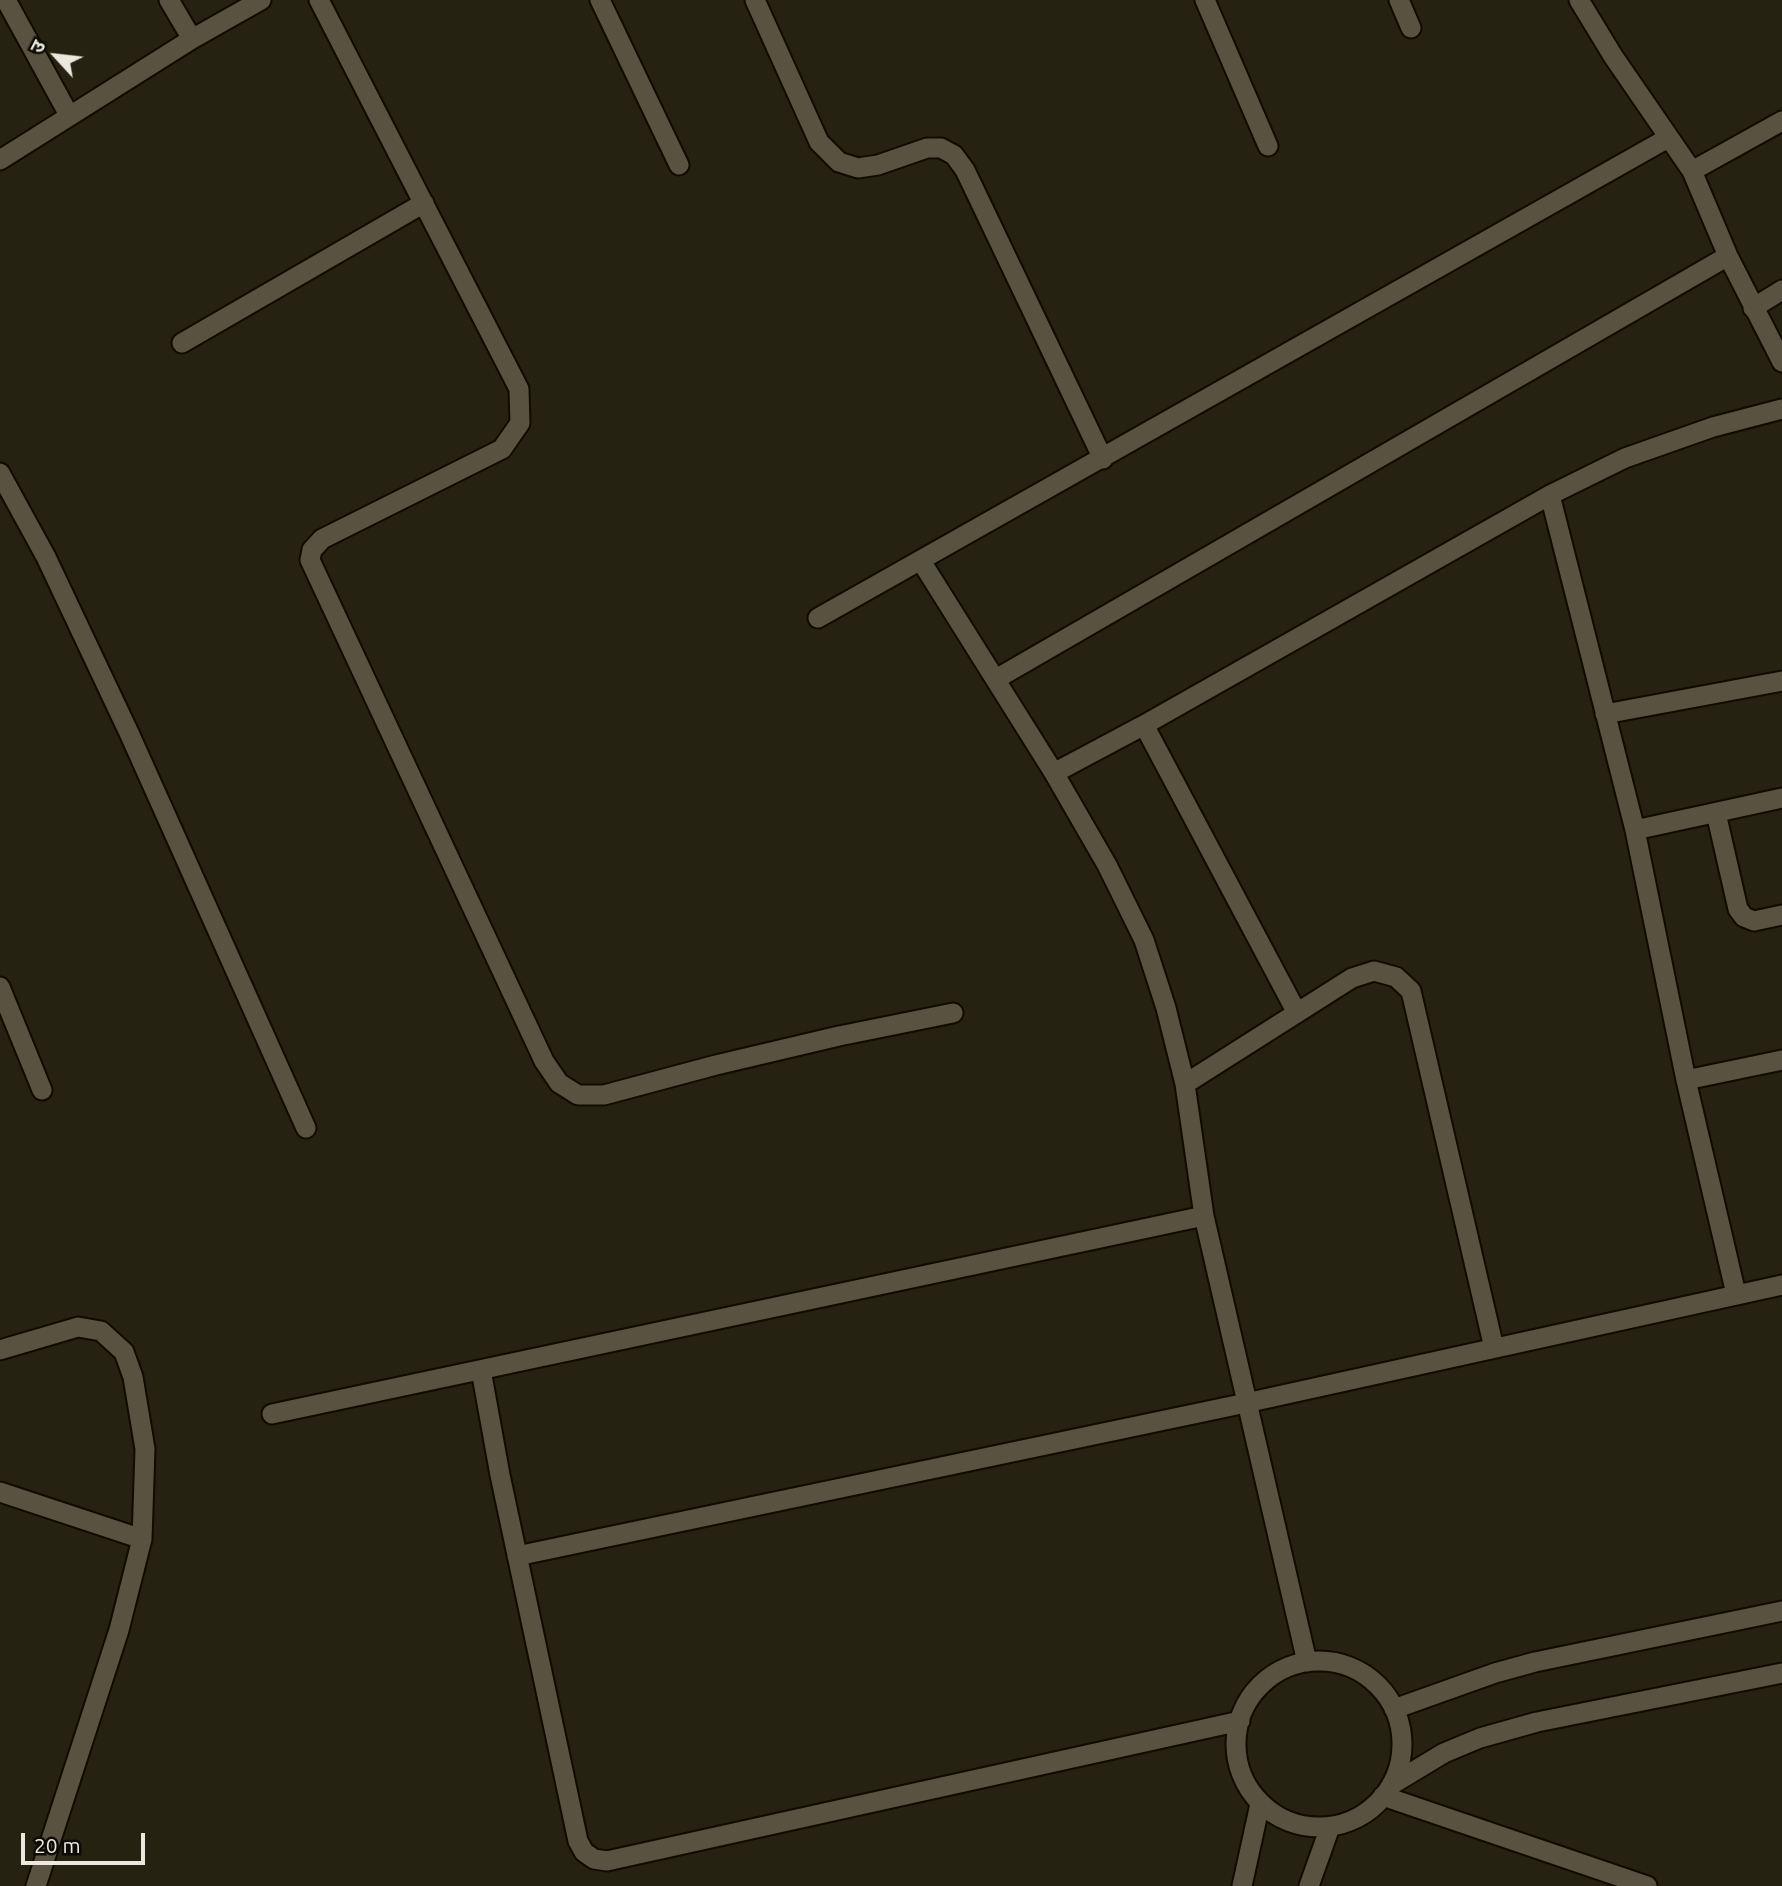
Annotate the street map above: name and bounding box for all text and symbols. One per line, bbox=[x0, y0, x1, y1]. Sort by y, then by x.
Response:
north arrow bbox=[21, 21, 91, 91]
text: उ bbox=[25, 37, 50, 56]
scale bar bbox=[24, 1820, 149, 1864]
text: 20 m bbox=[34, 1833, 81, 1857]

